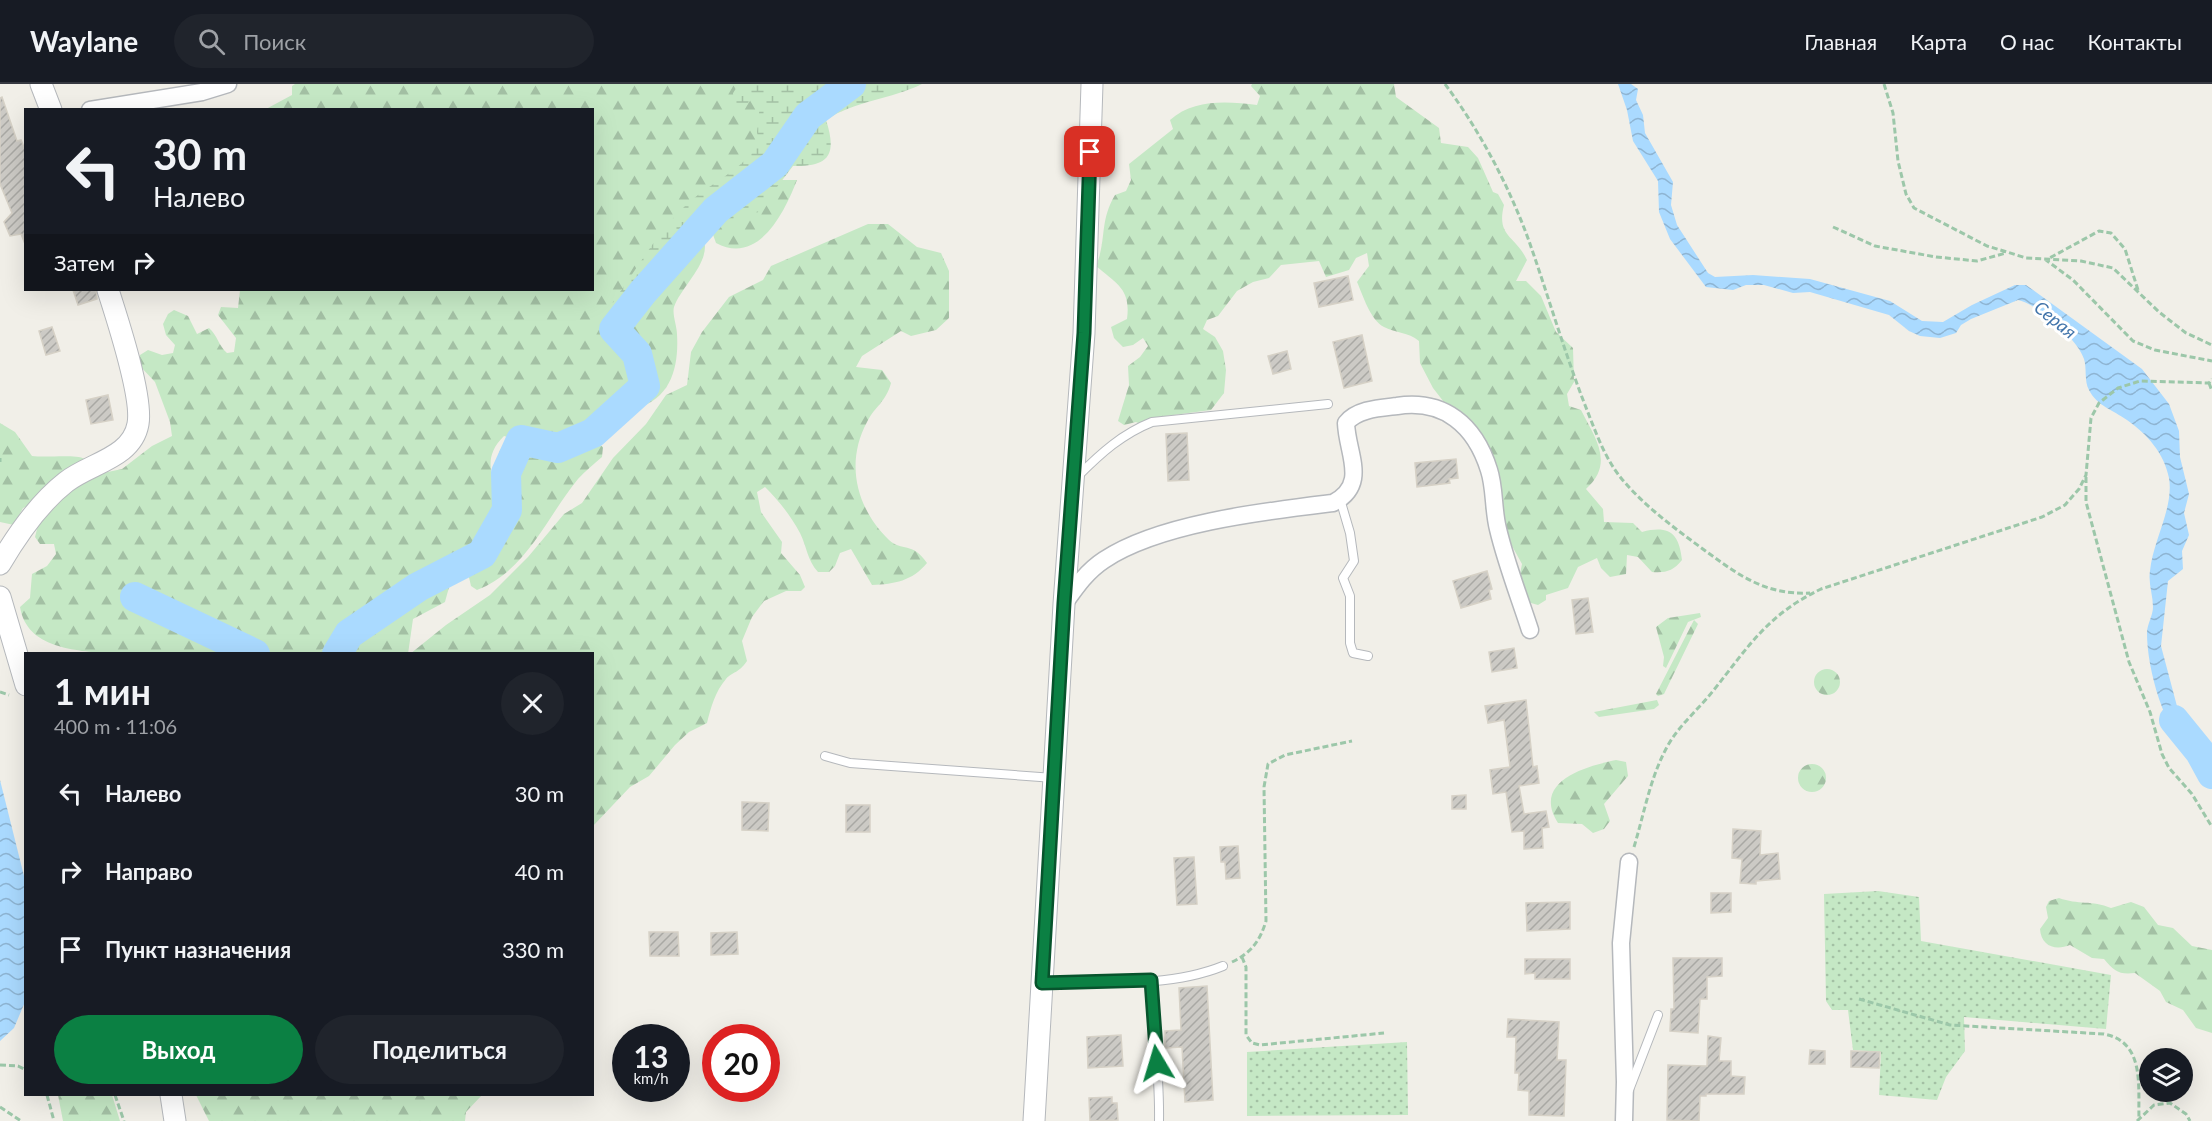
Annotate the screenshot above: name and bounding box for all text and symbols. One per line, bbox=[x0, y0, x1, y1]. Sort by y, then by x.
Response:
search box bbox=[174, 14, 594, 68]
text: Waylane bbox=[30, 24, 138, 58]
icon: search bbox=[195, 25, 228, 58]
text: Поиск bbox=[243, 28, 306, 55]
text: Главная bbox=[1804, 29, 1877, 54]
text: Карта bbox=[1910, 29, 1967, 54]
text: О нас bbox=[2000, 29, 2054, 54]
text: Контакты bbox=[2087, 29, 2182, 54]
pin bbox=[1064, 126, 1115, 177]
text: 30 m bbox=[153, 129, 247, 179]
icon: left bbox=[54, 132, 132, 210]
icon: arrive bbox=[1073, 135, 1106, 168]
text: Налево bbox=[153, 180, 245, 213]
icon: right bbox=[127, 246, 160, 279]
text: Затем bbox=[54, 249, 115, 276]
water label: Серая bbox=[2030, 296, 2081, 343]
text: 1 мин bbox=[54, 669, 151, 713]
button: close bbox=[501, 672, 564, 735]
text: 400 m · 11:06 bbox=[54, 714, 177, 738]
icon: left bbox=[54, 777, 87, 810]
text: Налево bbox=[105, 780, 181, 807]
text: 30 m bbox=[515, 780, 564, 807]
icon: right bbox=[54, 855, 87, 888]
text: Направо bbox=[105, 858, 193, 885]
text: 40 m bbox=[515, 858, 564, 885]
icon: arrive bbox=[54, 933, 87, 966]
text: Пункт назначения bbox=[105, 936, 291, 963]
text: 330 m bbox=[502, 936, 564, 963]
button: Выход bbox=[54, 1015, 303, 1084]
button: Поделиться bbox=[315, 1015, 564, 1084]
speed limit sign: 20 bbox=[702, 1024, 780, 1102]
position arrow bbox=[1125, 1031, 1189, 1095]
text: 13 bbox=[634, 1038, 668, 1074]
map controls bbox=[2139, 1048, 2193, 1102]
button: layers bbox=[2139, 1048, 2193, 1102]
text: km/h bbox=[633, 1069, 669, 1087]

